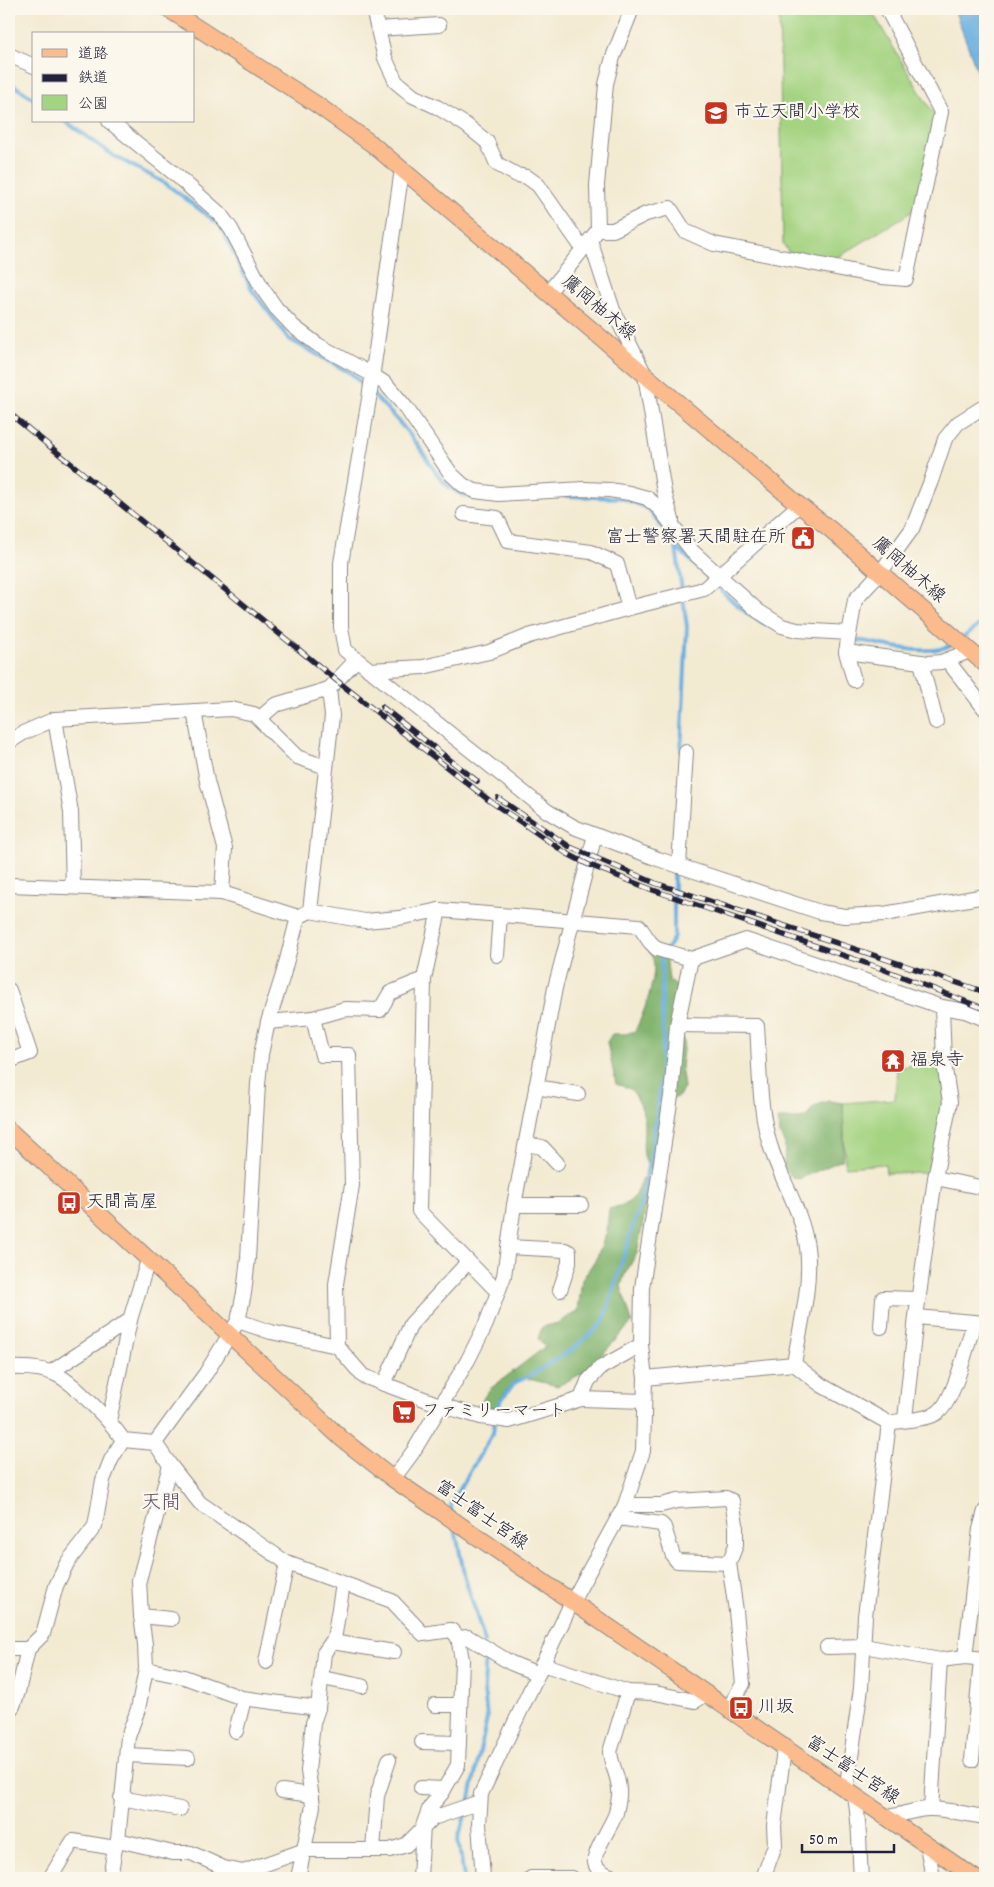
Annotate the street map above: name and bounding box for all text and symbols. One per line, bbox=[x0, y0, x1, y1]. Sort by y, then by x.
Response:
legend bbox=[32, 32, 195, 122]
text: 道路 bbox=[78, 44, 108, 66]
text: 鉄道 bbox=[78, 68, 108, 90]
text: 公園 bbox=[78, 94, 108, 116]
school or university icon: 市立天間小学校 bbox=[703, 100, 729, 126]
place label: 市立天間小学校 bbox=[734, 101, 860, 126]
street label: 鷹岡柚木線 bbox=[555, 270, 641, 348]
public building icon: 富士警察署天間駐在所 bbox=[790, 525, 816, 551]
place label: 富士警察署天間駐在所 bbox=[606, 526, 786, 551]
street label: 鷹岡柚木線 bbox=[866, 532, 950, 610]
temple icon: 福泉寺 bbox=[880, 1048, 906, 1074]
place label: 福泉寺 bbox=[910, 1049, 964, 1074]
bus stop icon: 天間高屋 bbox=[56, 1190, 82, 1216]
place label: 天間高屋 bbox=[86, 1191, 158, 1216]
supermarket icon: ファミリーマート bbox=[391, 1399, 417, 1425]
place label: ファミリーマート bbox=[422, 1400, 566, 1425]
street label: 富士富士宮線 bbox=[430, 1475, 532, 1557]
district label: 天間 bbox=[141, 1490, 181, 1518]
bus stop icon: 川坂 bbox=[728, 1695, 754, 1721]
place label: 川坂 bbox=[758, 1696, 794, 1721]
street label: 富士富士宮線 bbox=[800, 1730, 904, 1812]
scale bar bbox=[802, 1822, 894, 1854]
text: 50 m bbox=[809, 1830, 838, 1852]

